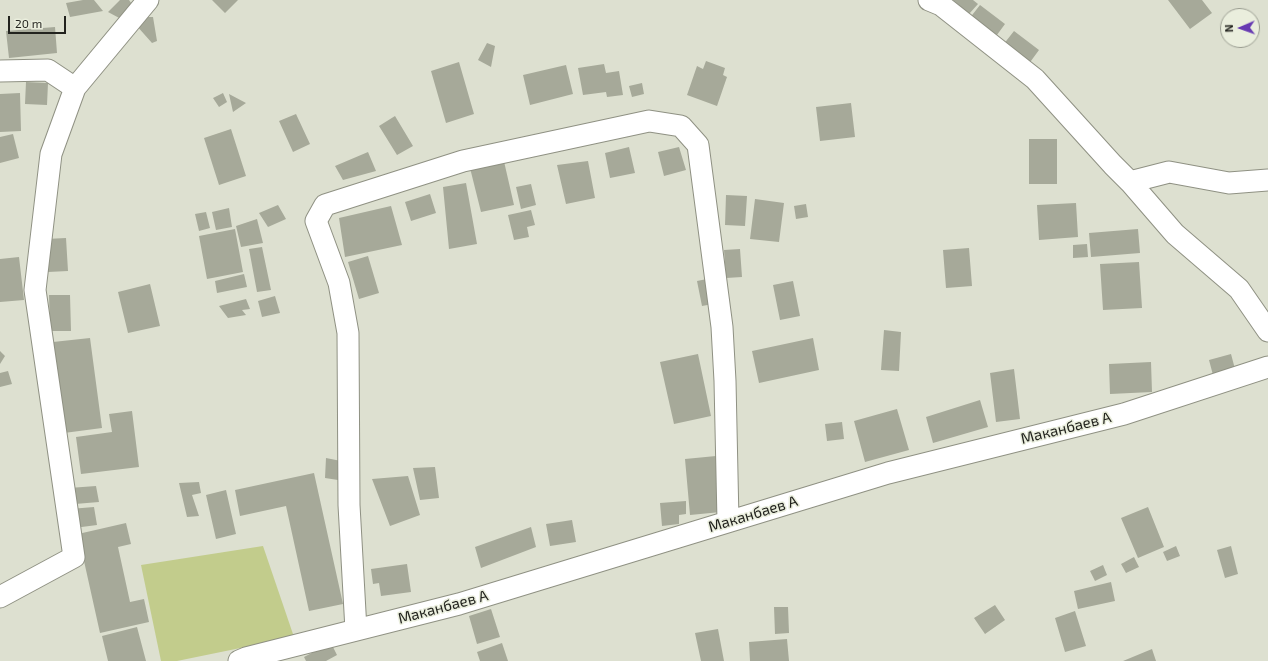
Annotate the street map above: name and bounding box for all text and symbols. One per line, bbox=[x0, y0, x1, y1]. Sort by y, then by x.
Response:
scale bar bbox=[10, 8, 68, 34]
north arrow bbox=[1220, 8, 1260, 48]
text: 20 m bbox=[15, 16, 42, 30]
text: N bbox=[1222, 24, 1235, 33]
street label: Маканбаев А bbox=[1019, 408, 1113, 448]
street label: Маканбаев А bbox=[706, 492, 800, 536]
street label: Маканбаев А bbox=[396, 586, 490, 628]

